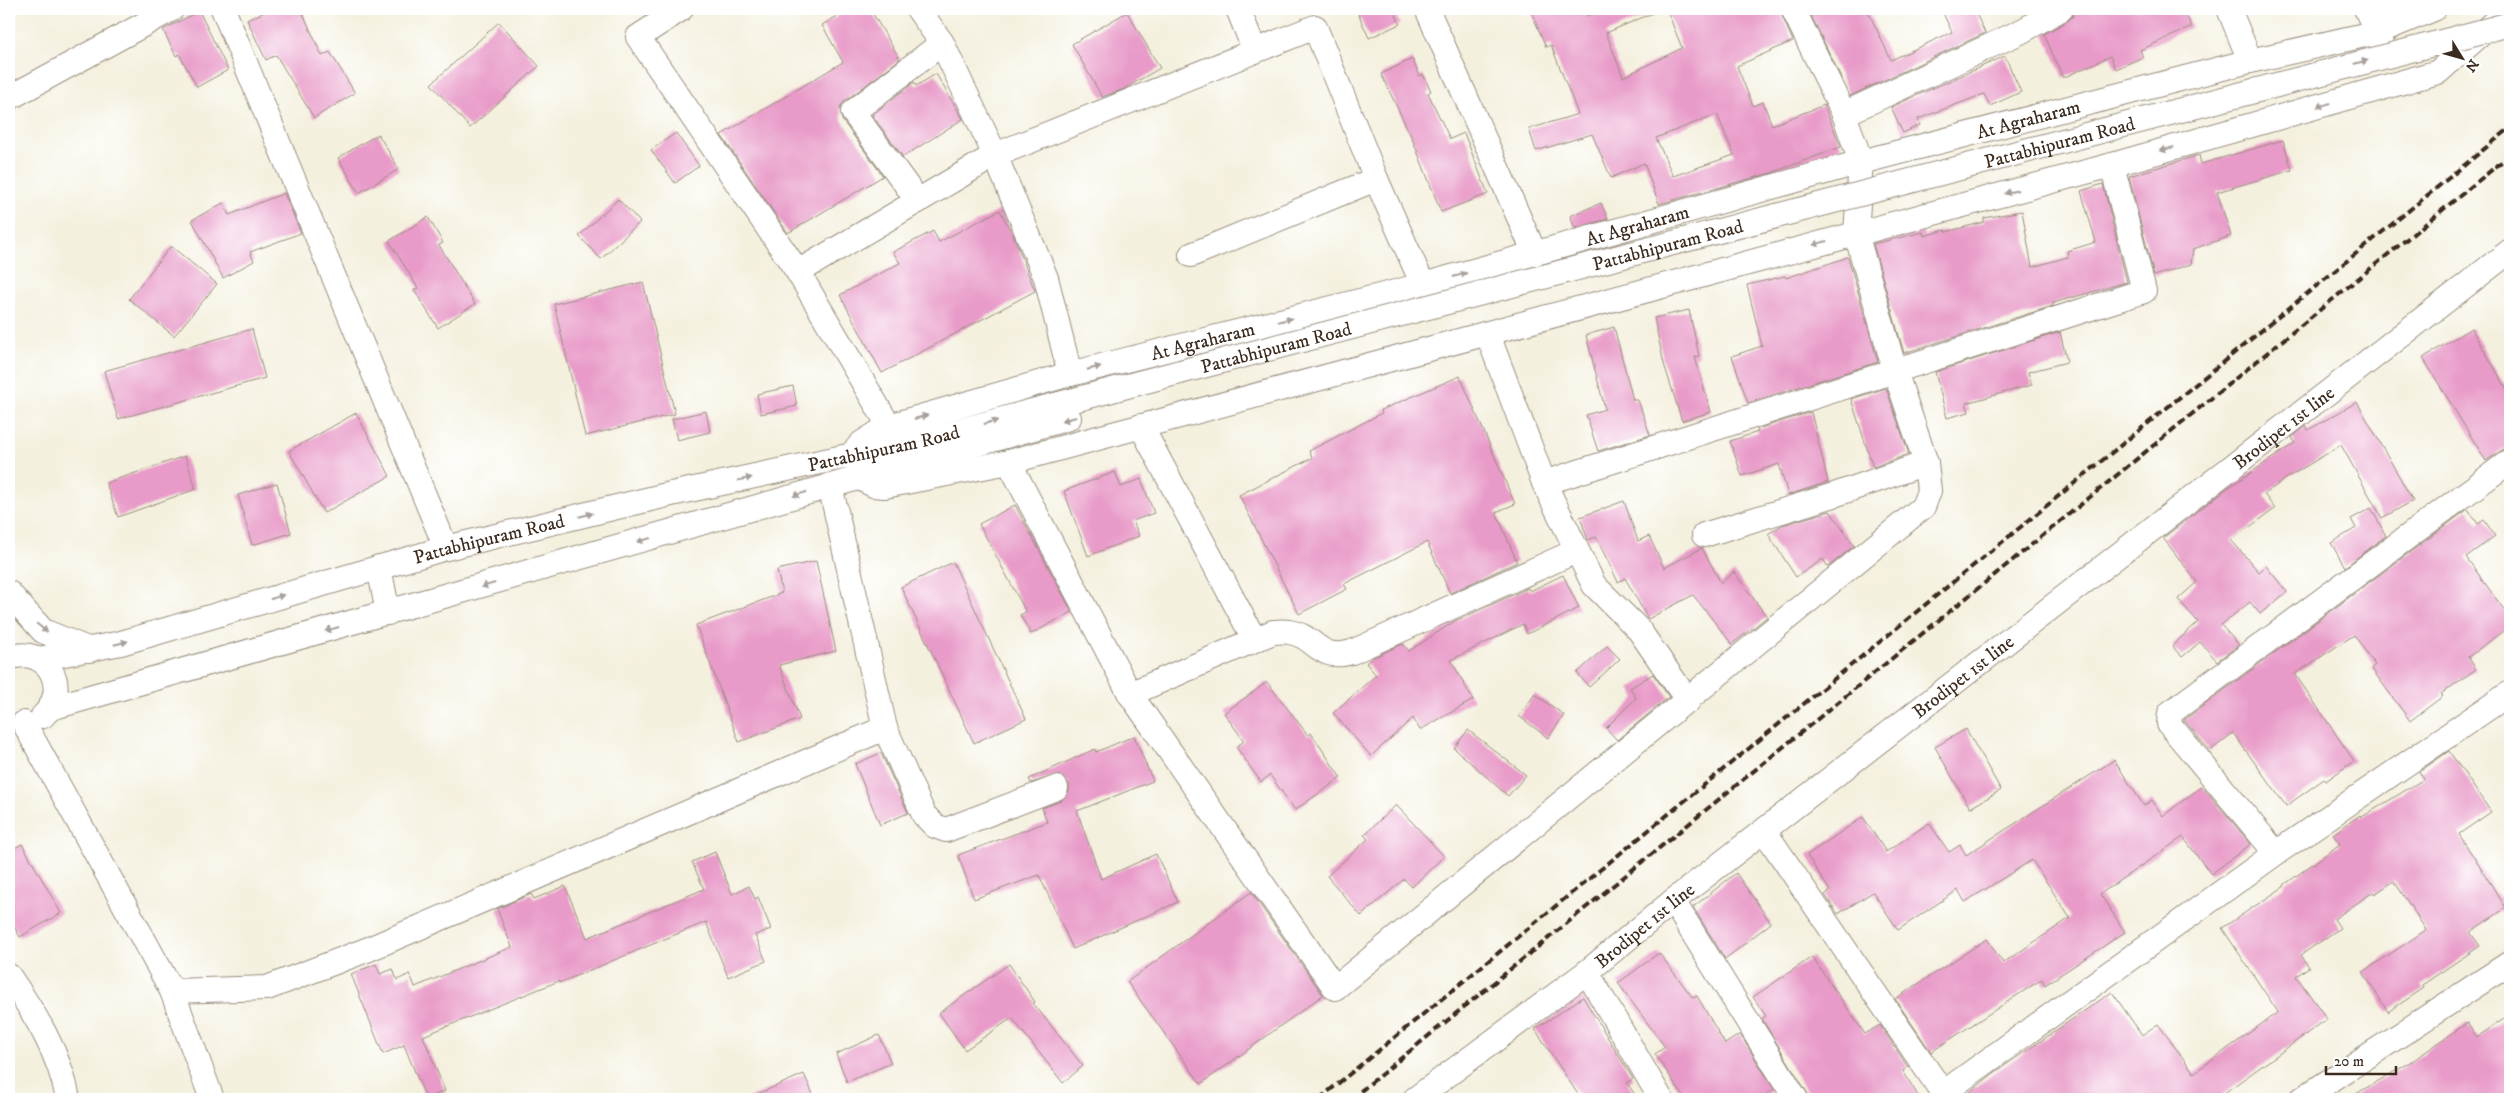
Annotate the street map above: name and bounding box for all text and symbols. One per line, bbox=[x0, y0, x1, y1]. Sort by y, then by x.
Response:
north arrow bbox=[2436, 32, 2486, 82]
text: N bbox=[2461, 55, 2482, 76]
one-way arrow bbox=[2353, 58, 2368, 66]
street label: At Agraharam bbox=[1974, 96, 2083, 145]
one-way arrow bbox=[2316, 101, 2331, 109]
street label: Pattabhipuram Road bbox=[1982, 113, 2138, 174]
one-way arrow bbox=[2160, 145, 2175, 153]
one-way arrow bbox=[2003, 188, 2018, 196]
street label: At Agraharam bbox=[1583, 201, 1692, 252]
street label: Pattabhipuram Road bbox=[1590, 215, 1746, 277]
one-way arrow bbox=[1812, 239, 1827, 247]
one-way arrow bbox=[1452, 271, 1467, 279]
one-way arrow bbox=[1278, 316, 1293, 324]
street label: At Agraharam bbox=[1149, 318, 1257, 366]
street label: Pattabhipuram Road bbox=[1198, 318, 1354, 379]
one-way arrow bbox=[1086, 364, 1101, 372]
street label: Brodipet 1st line bbox=[2229, 382, 2340, 475]
one-way arrow bbox=[913, 413, 928, 421]
one-way arrow bbox=[1061, 415, 1076, 423]
one-way arrow bbox=[983, 418, 998, 426]
street label: Pattabhipuram Road bbox=[806, 421, 963, 477]
one-way arrow bbox=[737, 475, 752, 483]
one-way arrow bbox=[793, 491, 808, 499]
street label: Pattabhipuram Road bbox=[411, 510, 567, 570]
one-way arrow bbox=[579, 511, 594, 519]
one-way arrow bbox=[637, 536, 652, 544]
one-way arrow bbox=[481, 581, 496, 589]
one-way arrow bbox=[270, 593, 285, 601]
one-way arrow bbox=[35, 623, 48, 634]
one-way arrow bbox=[324, 625, 339, 633]
street label: Brodipet 1st line bbox=[1908, 631, 2019, 724]
one-way arrow bbox=[114, 639, 129, 647]
street label: Brodipet 1st line bbox=[1591, 878, 1700, 974]
scale bar bbox=[2326, 1043, 2396, 1075]
text: 20 m bbox=[2334, 1052, 2364, 1071]

